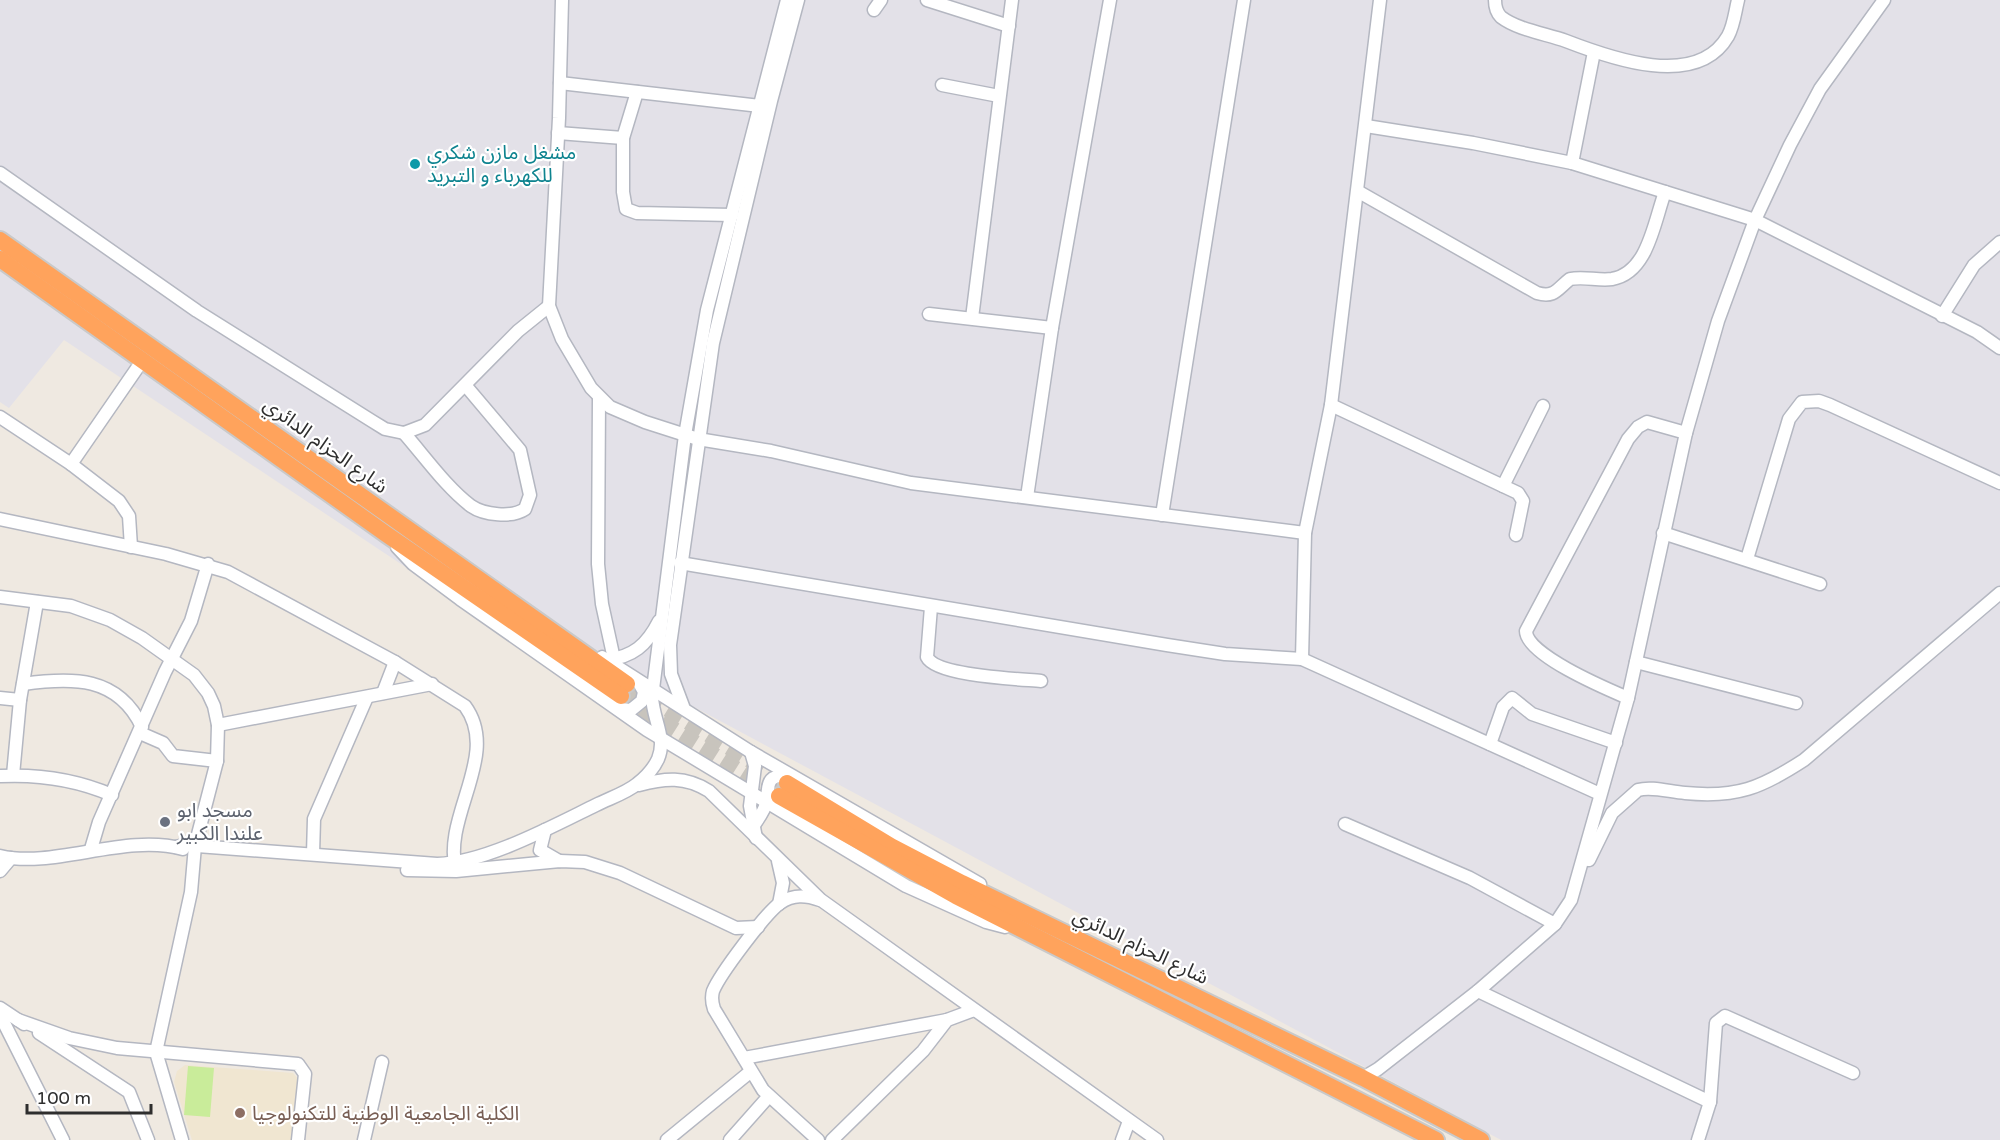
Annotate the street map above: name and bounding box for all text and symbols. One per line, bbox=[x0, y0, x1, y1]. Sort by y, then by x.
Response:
place label: مشغل مازن شكري للكهرباء و التبريد bbox=[427, 141, 576, 188]
marker: مشغل مازن شكري للكهرباء و التبريد bbox=[408, 157, 422, 171]
street label: شارع الحزام الدائري bbox=[257, 393, 392, 501]
place label: مسجد ابو علندا الكبير bbox=[176, 799, 263, 846]
marker: مسجد ابو علندا الكبير bbox=[158, 815, 172, 829]
street label: شارع الحزام الدائري bbox=[1068, 904, 1212, 992]
scale bar bbox=[27, 1077, 152, 1115]
text: 100 m bbox=[36, 1087, 91, 1109]
place label: الكلية الجامعية الوطنية للتكنولوجيا bbox=[252, 1102, 519, 1126]
marker: الكلية الجامعية الوطنية للتكنولوجيا bbox=[233, 1106, 247, 1120]

